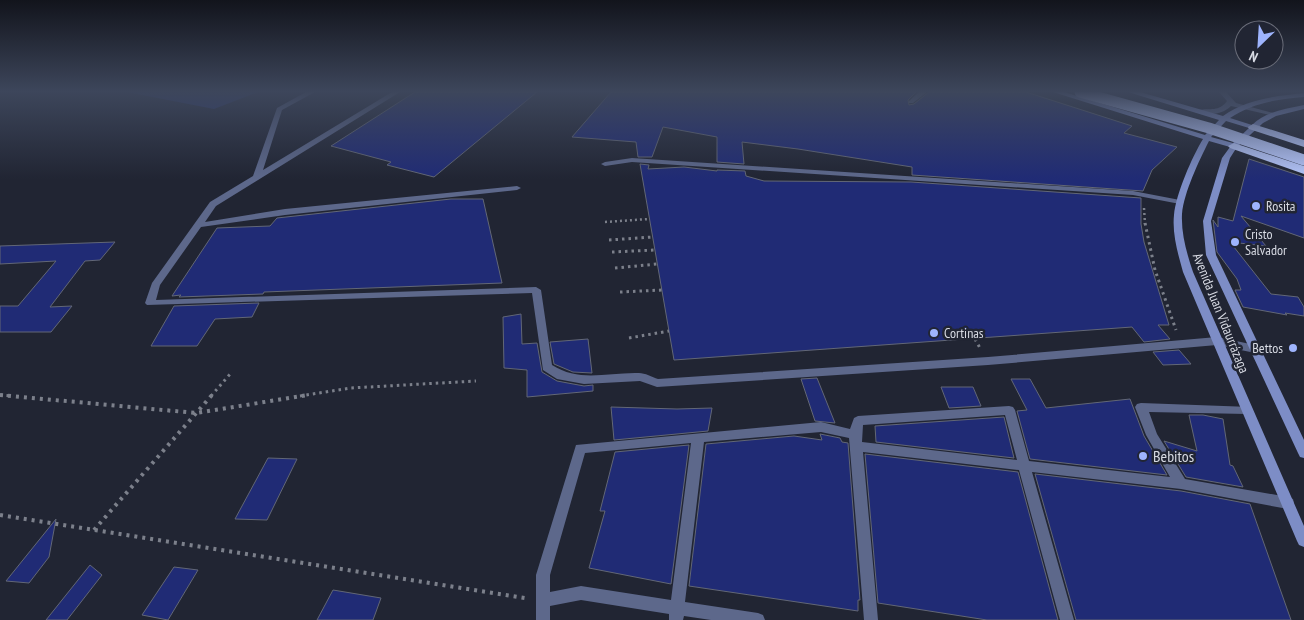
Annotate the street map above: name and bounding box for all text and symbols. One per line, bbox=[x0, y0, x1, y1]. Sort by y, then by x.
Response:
north arrow bbox=[1234, 20, 1284, 70]
text: N bbox=[1246, 47, 1261, 67]
place label: Rosita bbox=[1266, 197, 1295, 215]
marker: Rosita bbox=[1250, 200, 1262, 212]
place label: Cristo Salvador bbox=[1245, 225, 1287, 259]
marker: Cristo Salvador bbox=[1229, 236, 1241, 248]
street label: Avenida Juan Vidaurrázaga bbox=[1189, 250, 1253, 376]
place label: Cortinas bbox=[944, 324, 984, 342]
marker: Cortinas bbox=[928, 327, 940, 339]
place label: Bettos bbox=[1252, 339, 1283, 357]
marker: Bettos bbox=[1287, 342, 1299, 354]
place label: Bebitos bbox=[1153, 446, 1194, 466]
marker: Bebitos bbox=[1137, 450, 1149, 462]

